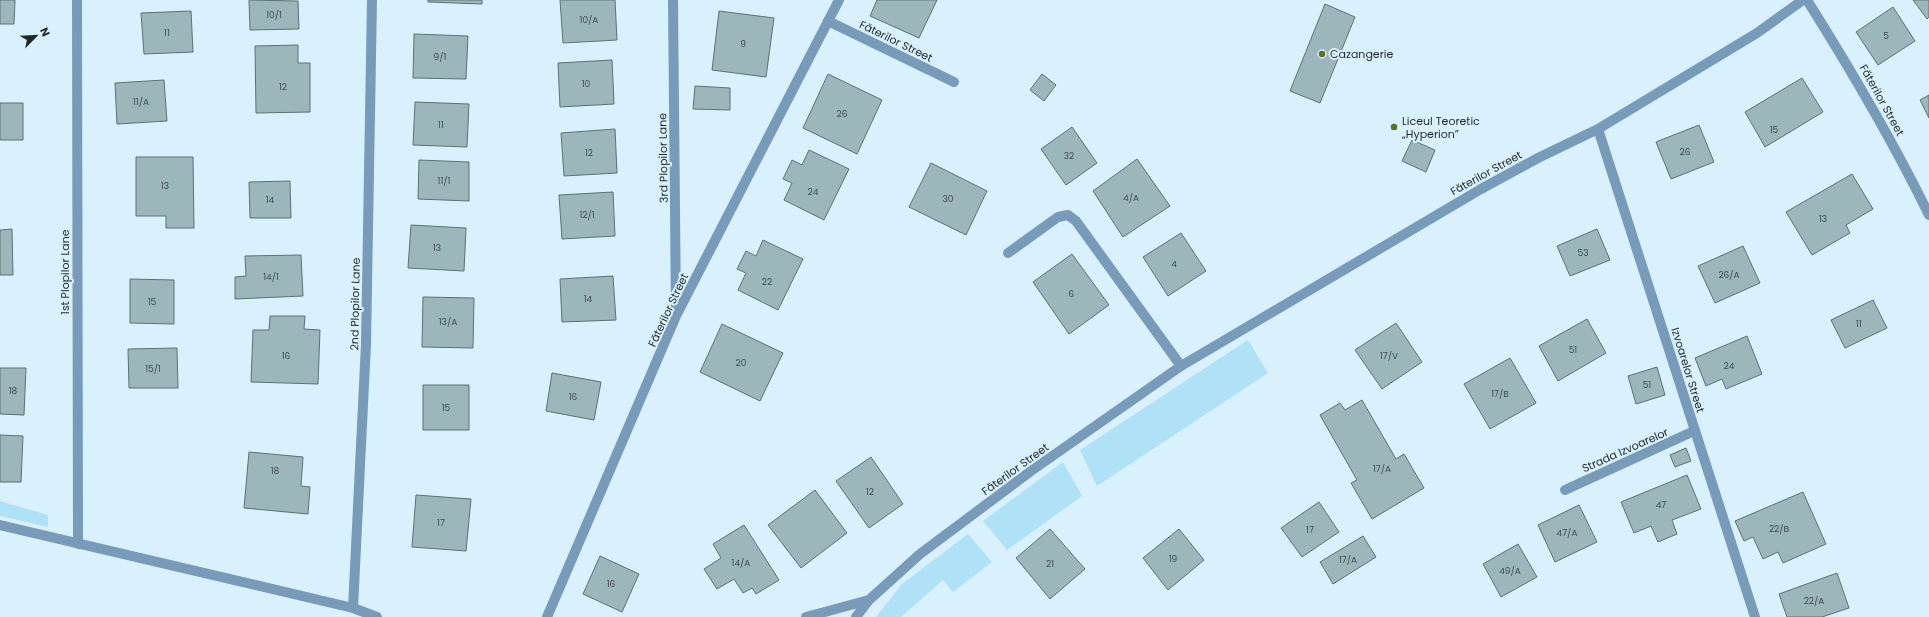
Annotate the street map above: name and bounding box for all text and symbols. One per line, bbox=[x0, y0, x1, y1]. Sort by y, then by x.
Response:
house number: 10/1 bbox=[266, 9, 282, 21]
house number: 10/A bbox=[580, 14, 598, 26]
north arrow bbox=[16, 16, 56, 56]
street label: Făterilor Street bbox=[857, 16, 935, 66]
text: N bbox=[36, 25, 54, 39]
house number: 11 bbox=[164, 27, 170, 39]
house number: 5 bbox=[1883, 30, 1889, 42]
house number: 9 bbox=[740, 38, 746, 50]
place label: Cazangerie bbox=[1330, 46, 1393, 62]
marker: Cazangerie bbox=[1317, 49, 1327, 59]
house number: 9/1 bbox=[434, 51, 447, 63]
street label: Făterilor Street bbox=[1856, 61, 1908, 139]
house number: 10 bbox=[582, 78, 591, 90]
house number: 12 bbox=[279, 81, 287, 93]
house number: 11/A bbox=[133, 96, 149, 108]
house number: 26 bbox=[837, 108, 848, 120]
street label: 3rd Plopilor Lane bbox=[654, 113, 672, 203]
place label: Liceul Teoretic „Hyperion” bbox=[1401, 113, 1480, 142]
house number: 11 bbox=[438, 119, 444, 131]
marker: Liceul Teoretic „Hyperion” bbox=[1389, 122, 1399, 132]
house number: 15 bbox=[1770, 124, 1779, 136]
house number: 26 bbox=[1680, 146, 1691, 158]
house number: 12 bbox=[585, 147, 593, 159]
street label: Făterilor Street bbox=[1447, 147, 1525, 199]
house number: 32 bbox=[1064, 150, 1074, 162]
house number: 11/1 bbox=[438, 175, 451, 187]
house number: 13 bbox=[161, 180, 169, 192]
house number: 24 bbox=[808, 186, 819, 198]
house number: 4/A bbox=[1123, 192, 1139, 204]
house number: 30 bbox=[943, 193, 954, 205]
house number: 14 bbox=[266, 194, 275, 206]
house number: 12/1 bbox=[579, 209, 595, 221]
house number: 13 bbox=[1819, 213, 1827, 225]
street label: 1st Plopilor Lane bbox=[57, 229, 73, 315]
house number: 13 bbox=[433, 242, 441, 254]
house number: 53 bbox=[1578, 247, 1588, 259]
street label: 2nd Plopilor Lane bbox=[346, 257, 364, 351]
house number: 4 bbox=[1171, 258, 1177, 270]
house number: 26/A bbox=[1718, 269, 1740, 281]
house number: 14/1 bbox=[263, 271, 279, 283]
street label: Făterilor Street bbox=[644, 271, 692, 349]
house number: 22 bbox=[762, 276, 772, 288]
house number: 6 bbox=[1068, 288, 1074, 300]
house number: 14 bbox=[584, 293, 593, 305]
house number: 15 bbox=[148, 296, 157, 308]
house number: 13/A bbox=[439, 316, 457, 328]
house number: 11 bbox=[1856, 318, 1862, 330]
street label: Izvoarelor Street bbox=[1667, 325, 1709, 415]
house number: 51 bbox=[1569, 344, 1577, 356]
house number: 16 bbox=[282, 350, 291, 362]
house number: 17/V bbox=[1380, 350, 1398, 362]
house number: 20 bbox=[736, 357, 747, 369]
house number: 24 bbox=[1724, 360, 1735, 372]
house number: 15/1 bbox=[145, 363, 161, 375]
house number: 51 bbox=[1643, 379, 1651, 391]
house number: 18 bbox=[9, 385, 18, 397]
house number: 17/B bbox=[1491, 388, 1509, 400]
house number: 16 bbox=[569, 391, 578, 403]
house number: 15 bbox=[442, 402, 451, 414]
street label: Strada Izvoarelor bbox=[1579, 424, 1671, 476]
street label: Făterilor Street bbox=[978, 439, 1052, 499]
house number: 17/A bbox=[1373, 463, 1391, 475]
house number: 18 bbox=[271, 465, 280, 477]
house number: 12 bbox=[866, 486, 874, 498]
house number: 47 bbox=[1656, 499, 1666, 511]
house number: 17 bbox=[437, 517, 445, 529]
house number: 22/B bbox=[1769, 523, 1790, 535]
house number: 17 bbox=[1306, 524, 1314, 536]
house number: 47/A bbox=[1557, 527, 1577, 539]
house number: 19 bbox=[1169, 553, 1178, 565]
house number: 17/A bbox=[1339, 554, 1357, 566]
house number: 14/A bbox=[732, 557, 750, 569]
house number: 21 bbox=[1046, 558, 1054, 570]
house number: 49/A bbox=[1499, 565, 1521, 577]
house number: 16 bbox=[607, 578, 616, 590]
house number: 22/A bbox=[1804, 595, 1824, 607]

